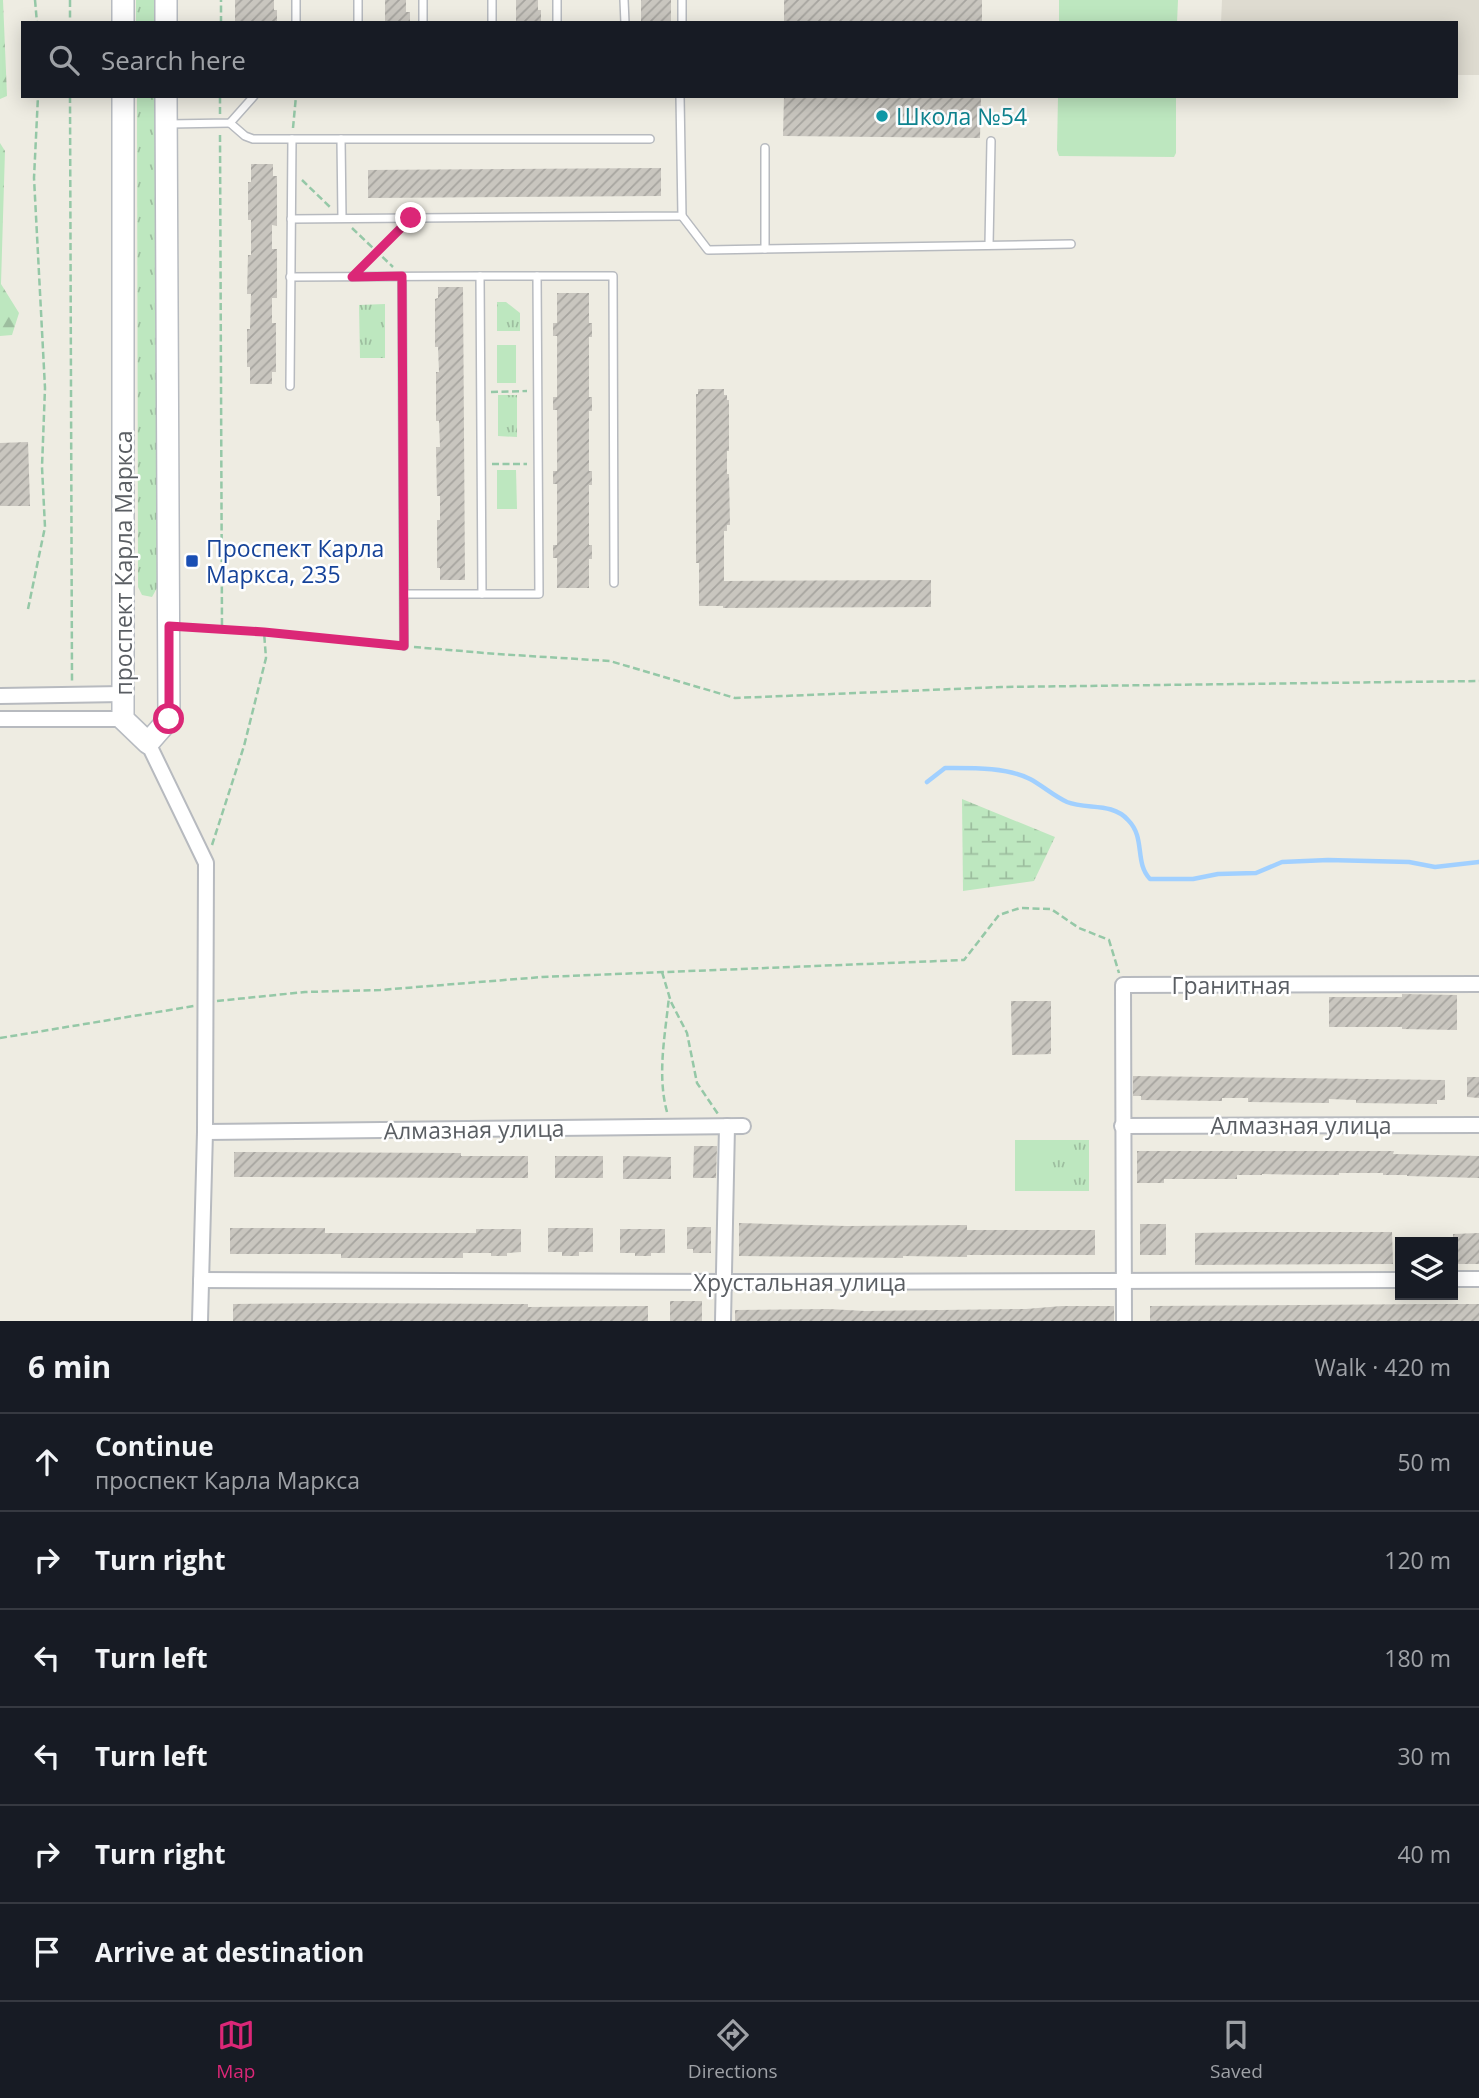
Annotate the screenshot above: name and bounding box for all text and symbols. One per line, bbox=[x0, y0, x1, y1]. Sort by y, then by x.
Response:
search box bbox=[21, 21, 1458, 98]
icon: search bbox=[45, 41, 83, 79]
text: Search here bbox=[101, 42, 246, 78]
place label: Школа №54 bbox=[896, 100, 1027, 132]
marker: Школа №54 bbox=[874, 108, 890, 124]
route end bbox=[395, 202, 426, 233]
street label: проспект Карла Маркса bbox=[107, 430, 139, 696]
place label: Проспект Карла Маркса, 235 bbox=[206, 532, 384, 590]
marker: Проспект Карла Маркса, 235 bbox=[184, 553, 200, 569]
route start bbox=[153, 703, 184, 734]
street label: Гранитная bbox=[1172, 969, 1290, 1001]
street label: Алмазная улица bbox=[1210, 1109, 1392, 1141]
street label: Алмазная улица bbox=[383, 1111, 565, 1147]
map controls bbox=[1395, 1237, 1458, 1300]
button: layers bbox=[1395, 1237, 1458, 1300]
street label: Хрустальная улица bbox=[694, 1266, 906, 1298]
text: 6 min bbox=[28, 1346, 111, 1387]
text: Walk · 420 m bbox=[1314, 1351, 1451, 1383]
text: Continue bbox=[95, 1428, 214, 1464]
icon: ahead bbox=[28, 1443, 66, 1481]
text: 50 m bbox=[1397, 1446, 1451, 1478]
text: проспект Карла Маркса bbox=[95, 1464, 360, 1496]
icon: right bbox=[28, 1541, 66, 1579]
text: Turn right bbox=[95, 1542, 226, 1578]
text: 120 m bbox=[1384, 1544, 1451, 1576]
icon: left bbox=[28, 1639, 66, 1677]
text: Turn left bbox=[95, 1640, 207, 1676]
text: 180 m bbox=[1384, 1642, 1451, 1674]
icon: left bbox=[28, 1737, 66, 1775]
text: Turn left bbox=[95, 1738, 207, 1774]
text: 30 m bbox=[1397, 1740, 1451, 1772]
icon: right bbox=[28, 1835, 66, 1873]
text: Turn right bbox=[95, 1836, 226, 1872]
text: 40 m bbox=[1397, 1838, 1451, 1870]
icon: arrive bbox=[28, 1933, 66, 1971]
text: Arrive at destination bbox=[95, 1934, 364, 1970]
tab: Map bbox=[216, 2016, 255, 2084]
tab: Directions bbox=[688, 2016, 778, 2084]
tab: Saved bbox=[1210, 2016, 1263, 2084]

